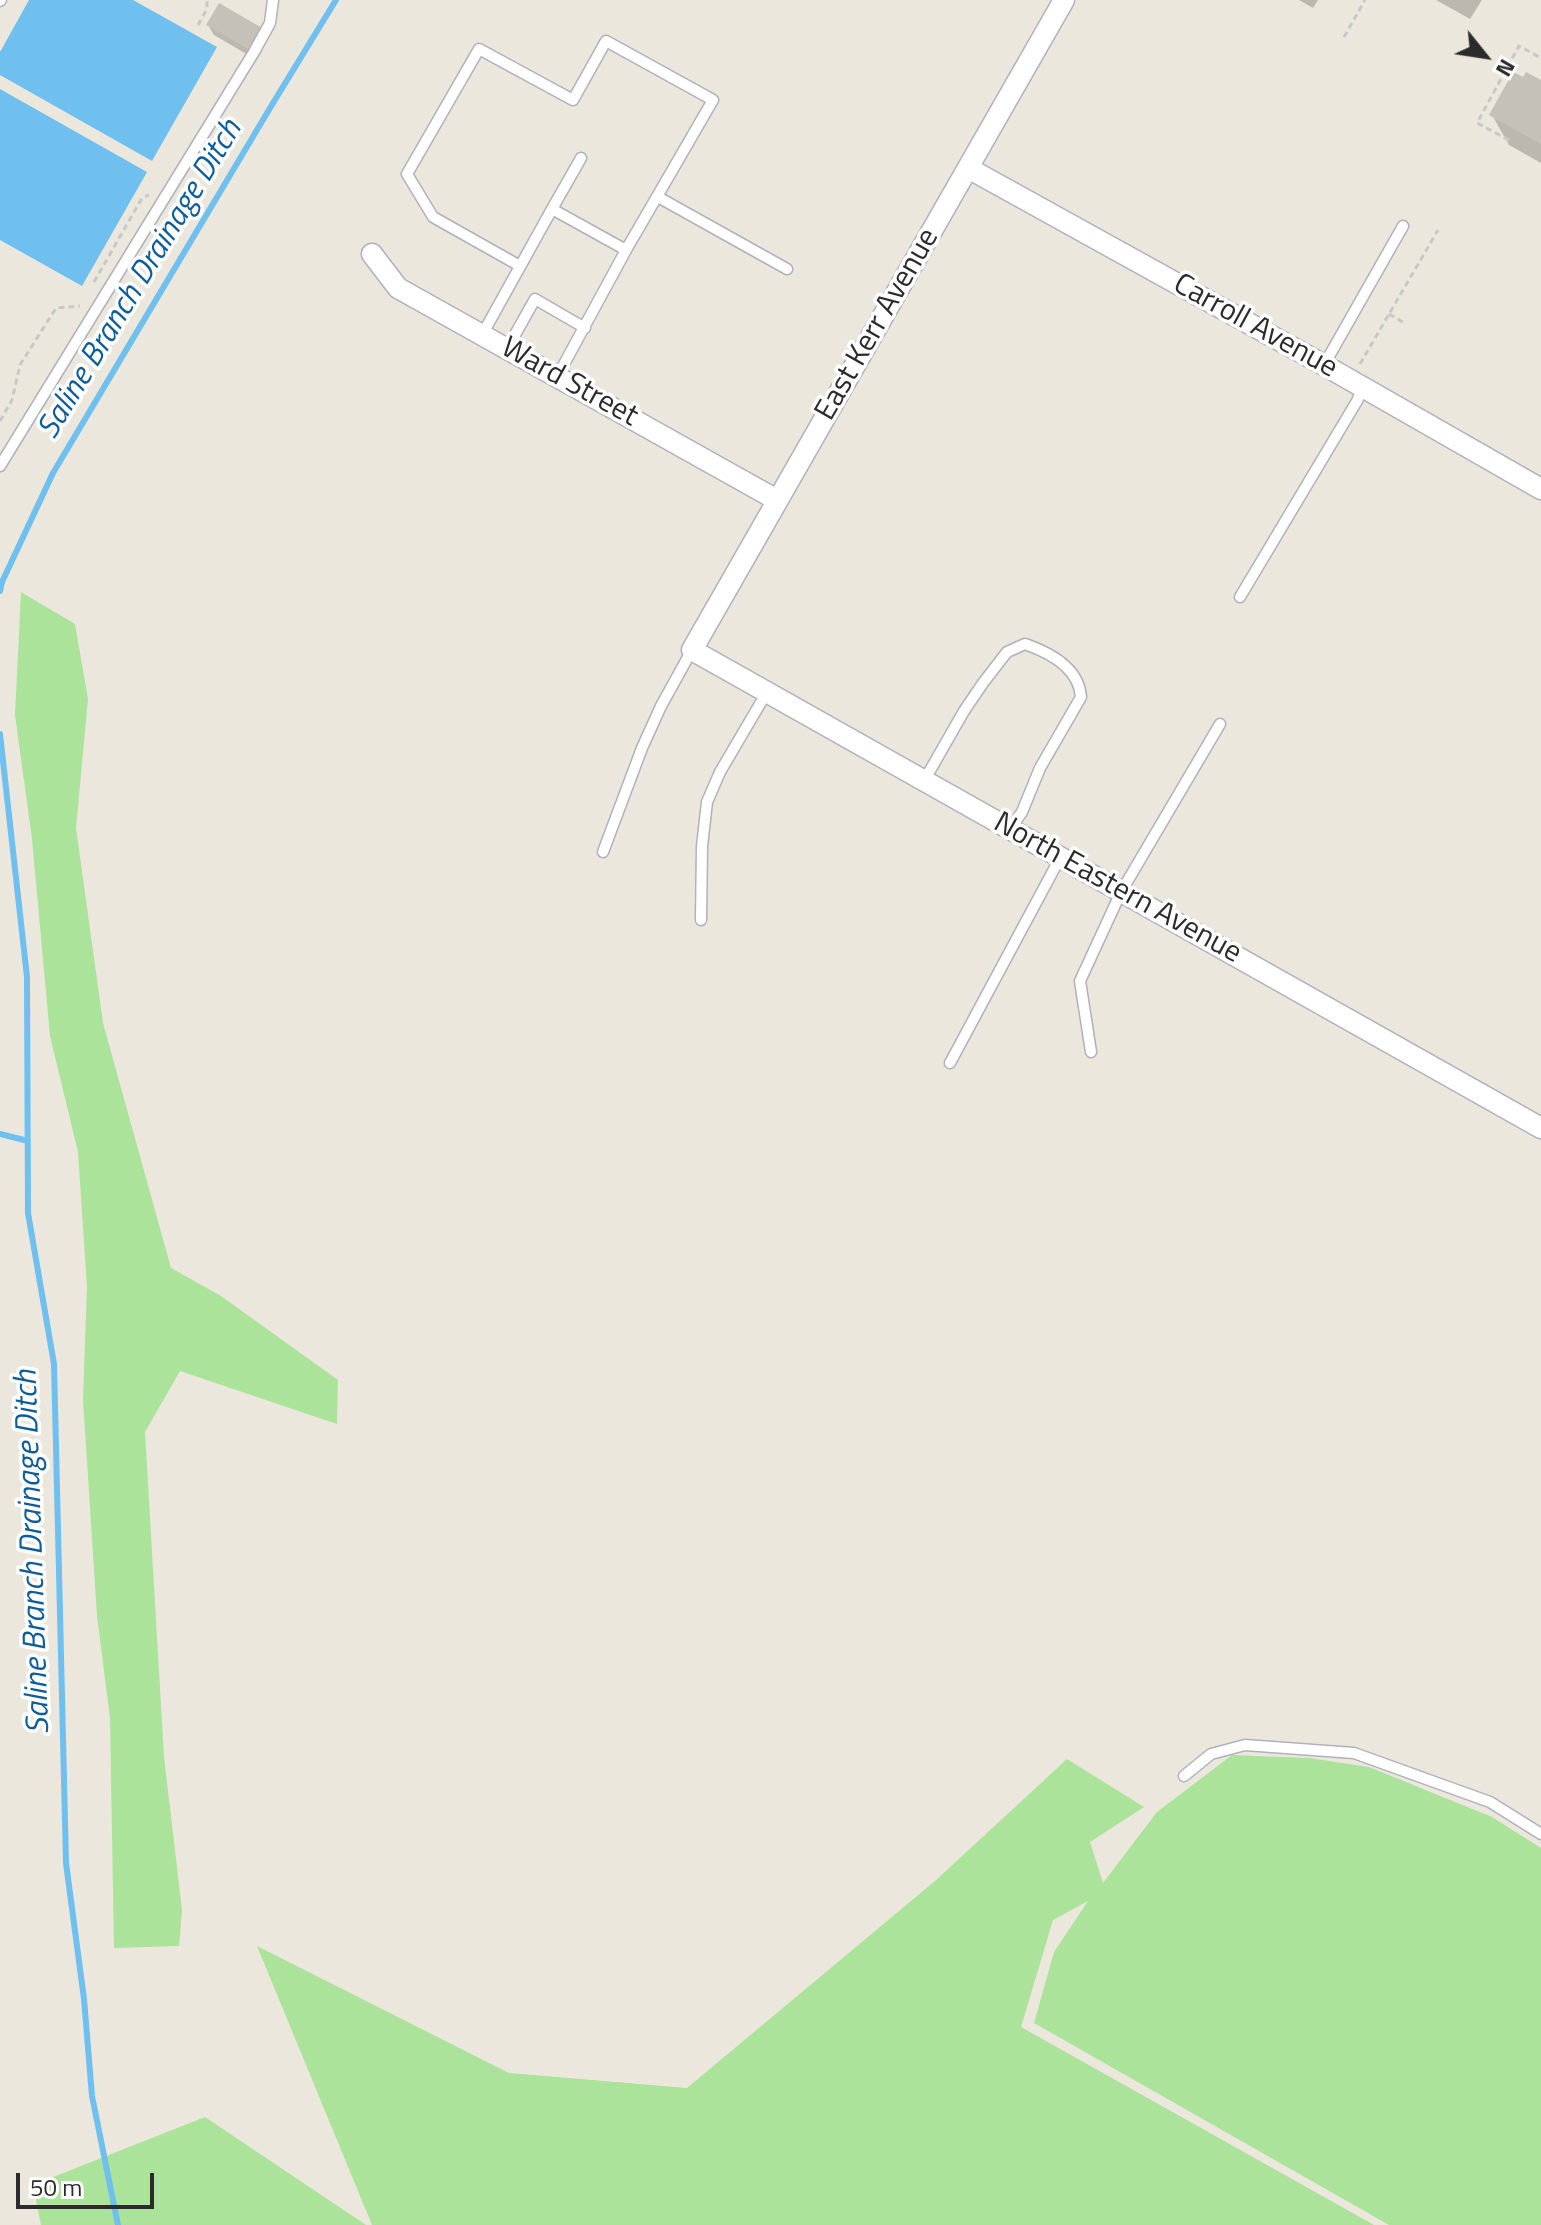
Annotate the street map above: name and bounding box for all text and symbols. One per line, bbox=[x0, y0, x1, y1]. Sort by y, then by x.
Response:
north arrow bbox=[1445, 16, 1525, 96]
text: N bbox=[1487, 53, 1524, 83]
water label: Saline Branch Drainage Ditch bbox=[31, 114, 251, 446]
street label: East Kerr Avenue bbox=[808, 223, 948, 427]
street label: Carroll Avenue bbox=[1167, 267, 1343, 387]
street label: Ward Street bbox=[494, 331, 644, 435]
street label: North Eastern Avenue bbox=[987, 806, 1247, 972]
water label: Saline Branch Drainage Ditch bbox=[8, 1369, 60, 1735]
scale bar bbox=[20, 2157, 158, 2207]
text: 50 m bbox=[30, 2169, 82, 2205]

